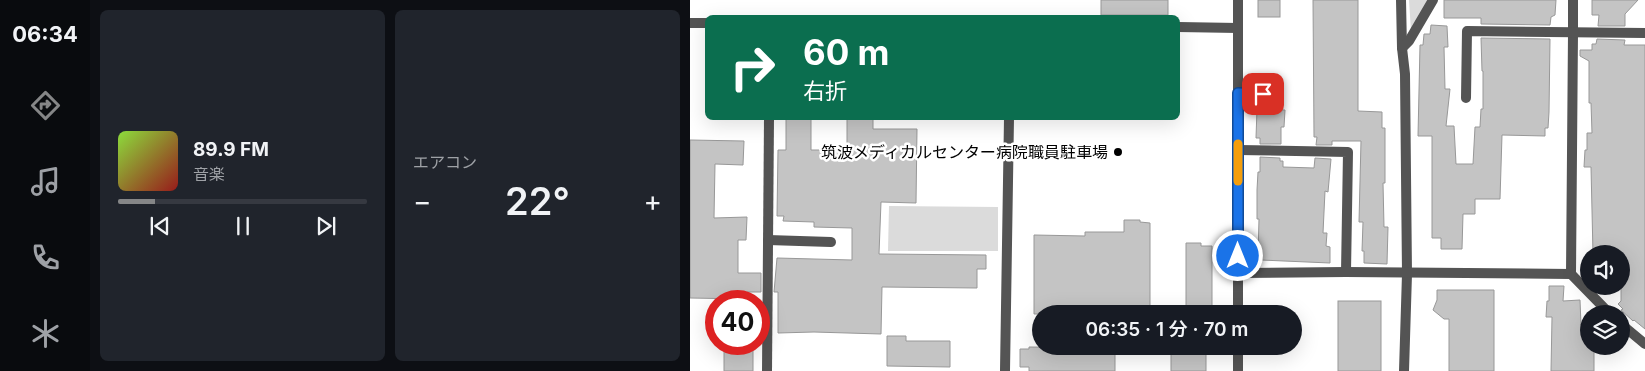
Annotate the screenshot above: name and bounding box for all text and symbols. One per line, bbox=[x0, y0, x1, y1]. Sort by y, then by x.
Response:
text: 06:34 bbox=[12, 21, 78, 47]
text: 60 m bbox=[803, 31, 890, 73]
icon: right bbox=[720, 35, 785, 100]
pin bbox=[1242, 73, 1284, 115]
text: 右折 bbox=[803, 78, 847, 104]
icon: arrive bbox=[1249, 80, 1277, 108]
icon: directions bbox=[28, 88, 63, 123]
text: 89.9 FM bbox=[193, 138, 269, 161]
place label: 筑波メディカルセンター病院職員駐車場 bbox=[821, 142, 1108, 162]
marker: 筑波メディカルセンター病院職員駐車場 bbox=[1112, 146, 1124, 158]
text: エアコン bbox=[413, 152, 477, 172]
icon: music bbox=[28, 164, 63, 199]
text: 音楽 bbox=[193, 164, 225, 184]
text: 22° bbox=[505, 178, 570, 224]
text: − bbox=[413, 184, 432, 218]
text: + bbox=[643, 184, 662, 218]
icon: previous bbox=[146, 212, 174, 240]
icon: pause bbox=[229, 212, 257, 240]
icon: next bbox=[312, 212, 340, 240]
position arrow bbox=[1211, 229, 1263, 281]
icon: phone bbox=[28, 240, 63, 275]
map controls bbox=[1580, 245, 1630, 355]
button: sound bbox=[1580, 245, 1630, 295]
speed limit sign: 40 bbox=[705, 290, 770, 355]
button: layers bbox=[1580, 305, 1630, 355]
icon: climate bbox=[28, 316, 63, 351]
text: 06:35 · 1 分 · 70 m bbox=[1086, 318, 1248, 341]

